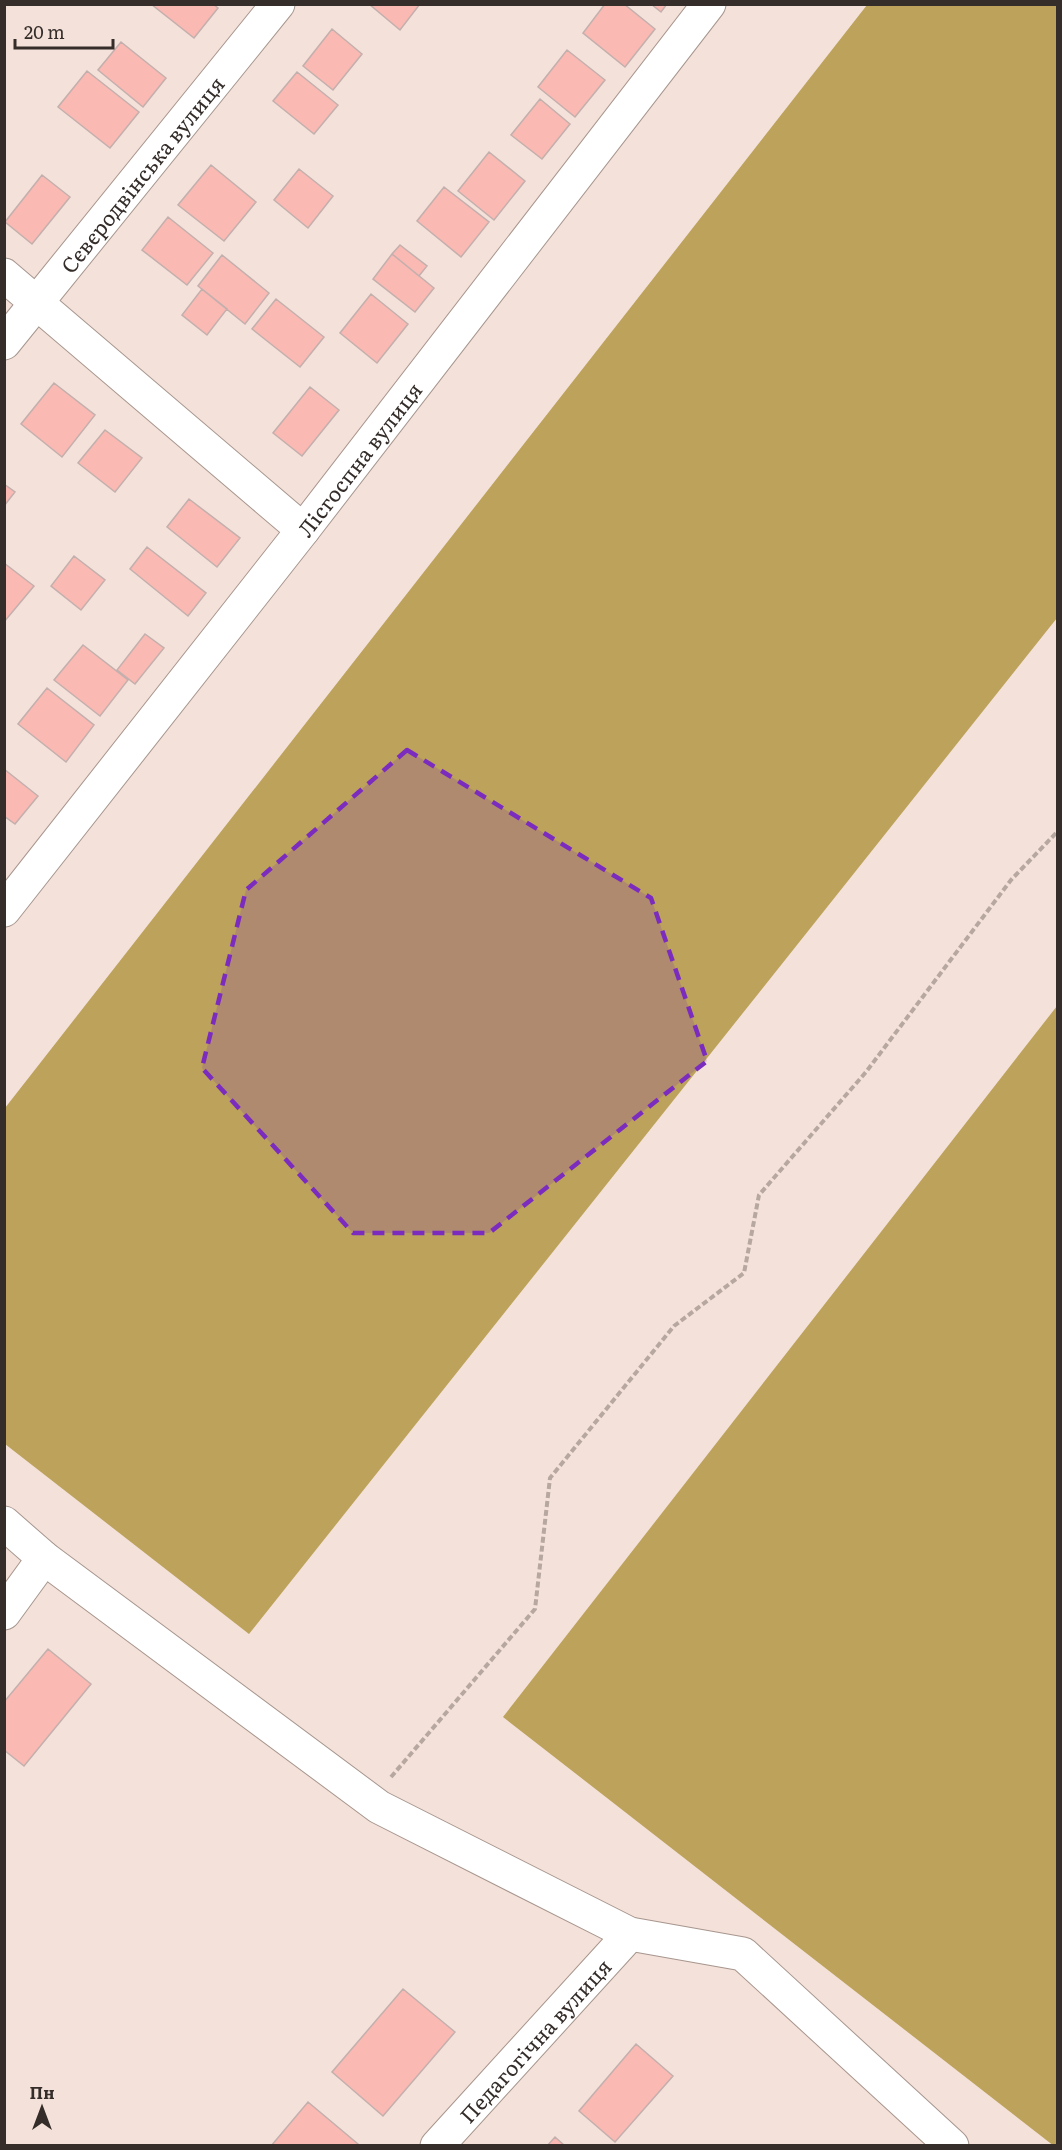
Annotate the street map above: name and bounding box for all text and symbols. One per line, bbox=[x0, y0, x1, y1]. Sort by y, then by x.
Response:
scale bar bbox=[15, 12, 112, 50]
text: 20 m bbox=[24, 18, 65, 45]
street label: Сєвєродвінська вулиця bbox=[52, 68, 230, 279]
street label: Лісгоспна вулиця bbox=[289, 375, 428, 542]
street label: Педагогічна вулиця bbox=[451, 1950, 617, 2129]
north arrow bbox=[12, 2078, 72, 2138]
text: Пн bbox=[30, 2080, 54, 2104]

